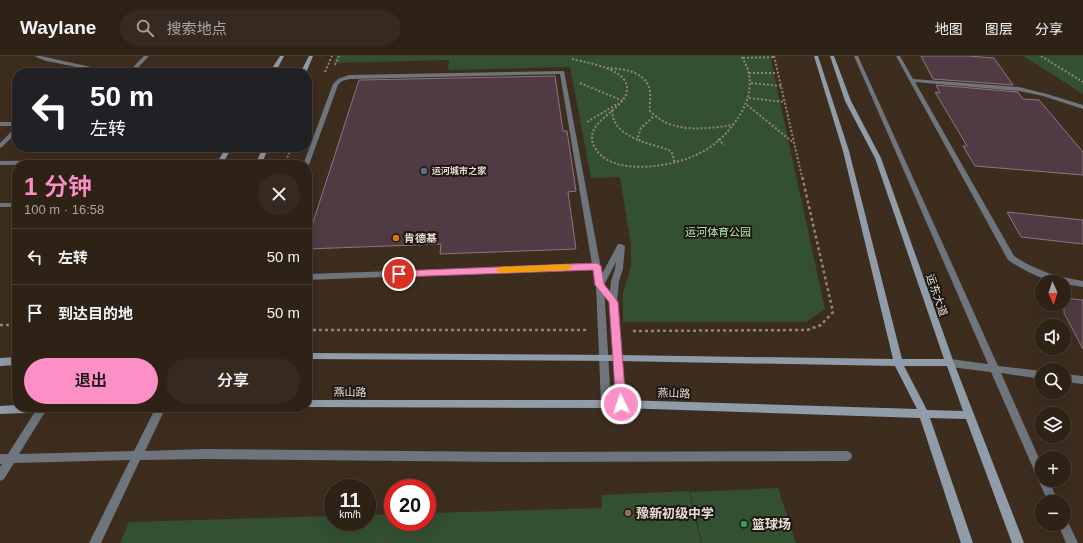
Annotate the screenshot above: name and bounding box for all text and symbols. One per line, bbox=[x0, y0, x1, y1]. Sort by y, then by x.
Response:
search box bbox=[120, 10, 400, 46]
text: Waylane bbox=[20, 17, 96, 38]
icon: search bbox=[134, 17, 156, 39]
text: 搜索地点 bbox=[166, 20, 226, 37]
text: 地图 bbox=[935, 21, 963, 37]
text: 图层 bbox=[985, 21, 1013, 37]
text: 分享 bbox=[1035, 21, 1063, 37]
text: 50 m bbox=[90, 81, 154, 112]
icon: left bbox=[24, 84, 76, 136]
text: 左转 bbox=[90, 119, 126, 139]
place label: 运河城市之家 bbox=[432, 165, 487, 176]
marker: 运河城市之家 bbox=[419, 166, 429, 176]
text: 1 分钟 bbox=[24, 173, 92, 200]
button: close bbox=[258, 173, 300, 215]
text: 100 m · 16:58 bbox=[24, 202, 104, 217]
park label: 运河体育公园 bbox=[685, 226, 751, 238]
place label: 肯德基 bbox=[404, 232, 437, 244]
marker: 肯德基 bbox=[391, 233, 401, 243]
icon: left bbox=[24, 246, 46, 268]
text: 50 m bbox=[267, 248, 300, 265]
text: 左转 bbox=[58, 249, 88, 266]
pin bbox=[382, 257, 416, 291]
icon: arrive bbox=[388, 263, 410, 285]
street label: 运东大道 bbox=[924, 272, 950, 318]
north arrow bbox=[1035, 275, 1071, 311]
map controls bbox=[1035, 275, 1071, 531]
icon: arrive bbox=[24, 302, 46, 324]
text: 50 m bbox=[267, 304, 300, 321]
text: 到达目的地 bbox=[58, 305, 133, 322]
button: sound bbox=[1035, 319, 1071, 355]
button: 退出 bbox=[24, 358, 158, 404]
button: 分享 bbox=[166, 358, 300, 404]
button: search bbox=[1035, 363, 1071, 399]
position arrow bbox=[600, 383, 642, 425]
street label: 燕山路 bbox=[334, 386, 367, 398]
street label: 燕山路 bbox=[657, 386, 691, 400]
button: layers bbox=[1035, 407, 1071, 443]
button: + bbox=[1035, 451, 1071, 487]
speed limit sign: 20 bbox=[384, 479, 436, 531]
text: 11 bbox=[339, 489, 361, 511]
button: − bbox=[1035, 495, 1071, 531]
place label: 豫新初级中学 bbox=[636, 506, 714, 521]
marker: 豫新初级中学 bbox=[623, 508, 633, 518]
text: km/h bbox=[339, 509, 361, 520]
place label: 篮球场 bbox=[752, 517, 791, 532]
marker: 篮球场 bbox=[739, 519, 749, 529]

